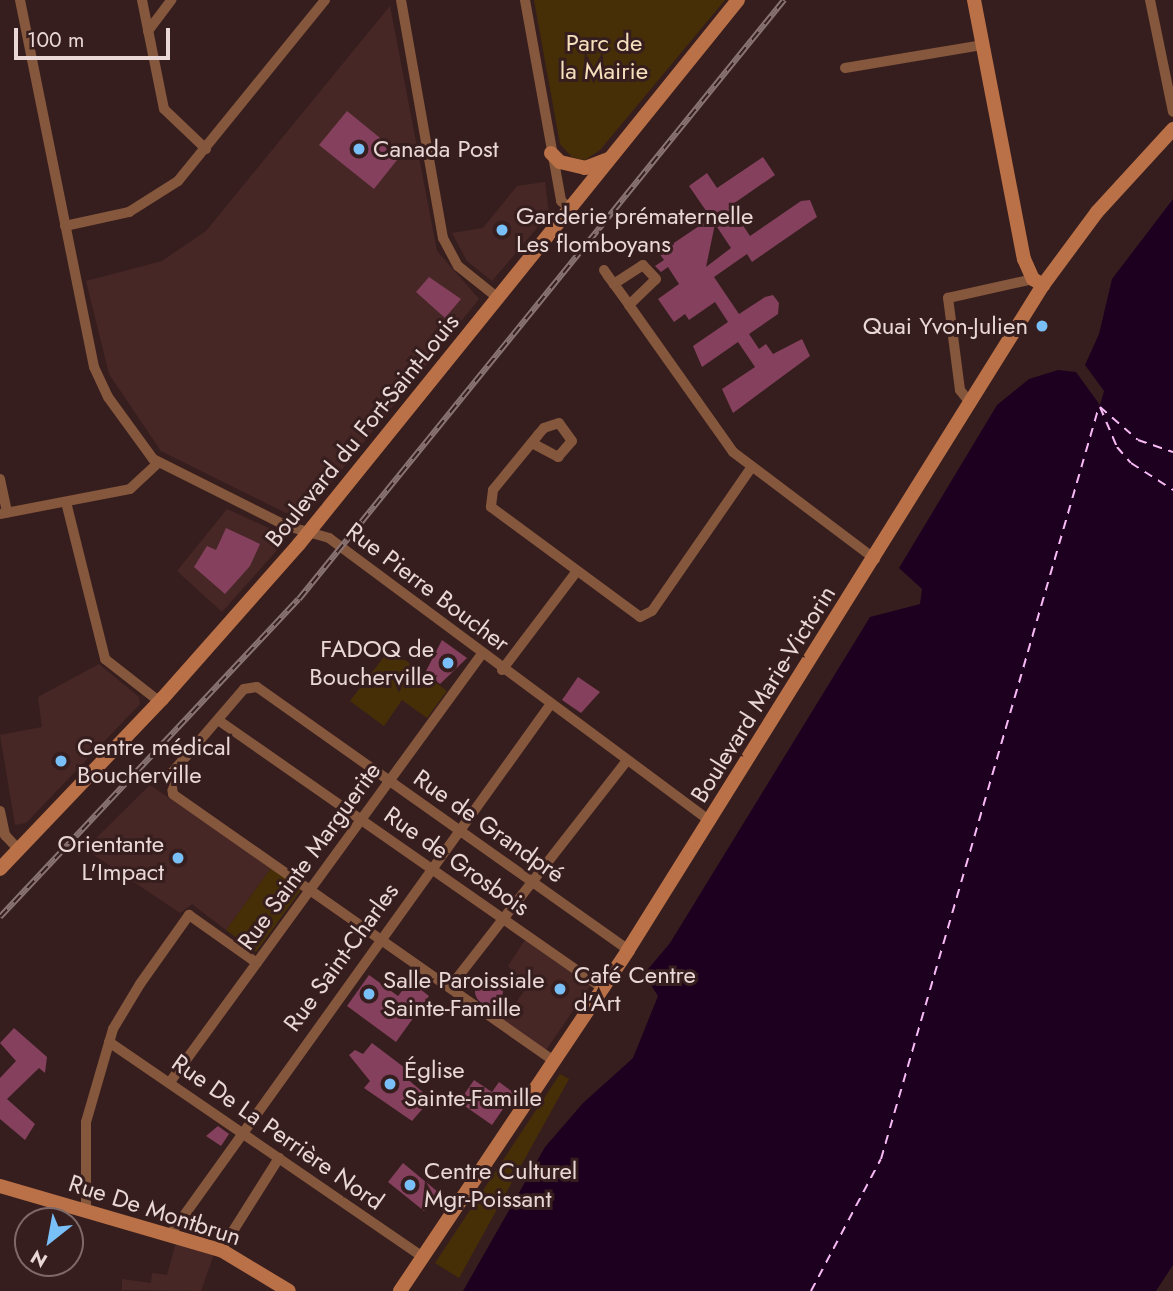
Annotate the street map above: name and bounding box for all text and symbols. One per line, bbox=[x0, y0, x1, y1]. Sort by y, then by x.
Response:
scale bar bbox=[18, 14, 173, 58]
text: 100 m bbox=[27, 25, 84, 55]
park label: Parc de la Mairie bbox=[560, 29, 648, 85]
place label: Canada Post bbox=[373, 135, 499, 163]
marker: Canada Post bbox=[351, 141, 367, 157]
place label: Garderie prématernelle Les flomboyans bbox=[516, 202, 753, 258]
marker: Garderie prématernelle Les flomboyans bbox=[494, 222, 510, 238]
street label: Boulevard du Fort-Saint-Louis bbox=[259, 308, 465, 552]
place label: Quai Yvon-Julien bbox=[863, 312, 1028, 340]
marker: Quai Yvon-Julien bbox=[1034, 318, 1050, 334]
street label: Rue Pierre Boucher bbox=[341, 516, 515, 658]
street label: Boulevard Marie-Victorin bbox=[685, 580, 841, 808]
place label: FADOQ de Boucherville bbox=[309, 635, 434, 691]
marker: FADOQ de Boucherville bbox=[440, 655, 456, 671]
place label: Centre médical Boucherville bbox=[77, 733, 231, 789]
marker: Centre médical Boucherville bbox=[51, 751, 71, 771]
street label: Rue Sainte Marguerite bbox=[231, 757, 387, 955]
street label: Rue de Grandpré bbox=[408, 763, 570, 889]
street label: Rue de Grosbois bbox=[379, 800, 535, 922]
place label: Orientante L'Impact bbox=[58, 830, 164, 886]
marker: Orientante L'Impact bbox=[170, 850, 186, 866]
street label: Rue Saint-Charles bbox=[278, 877, 404, 1037]
place label: Café Centre d’Art bbox=[574, 961, 696, 1017]
place label: Salle Paroissiale Sainte-Famille bbox=[383, 966, 544, 1022]
marker: Café Centre d’Art bbox=[552, 981, 568, 997]
marker: Salle Paroissiale Sainte-Famille bbox=[361, 986, 377, 1002]
street label: Rue De La Perrière Nord bbox=[167, 1048, 389, 1216]
place label: Église Sainte-Famille bbox=[404, 1056, 542, 1112]
marker: Église Sainte-Famille bbox=[382, 1076, 398, 1092]
place label: Centre Culturel Mgr-Poissant bbox=[424, 1157, 577, 1213]
street label: Rue De Montbrun bbox=[65, 1169, 245, 1251]
marker: Centre Culturel Mgr-Poissant bbox=[402, 1177, 418, 1193]
north arrow bbox=[14, 1207, 84, 1277]
text: N bbox=[26, 1243, 52, 1274]

